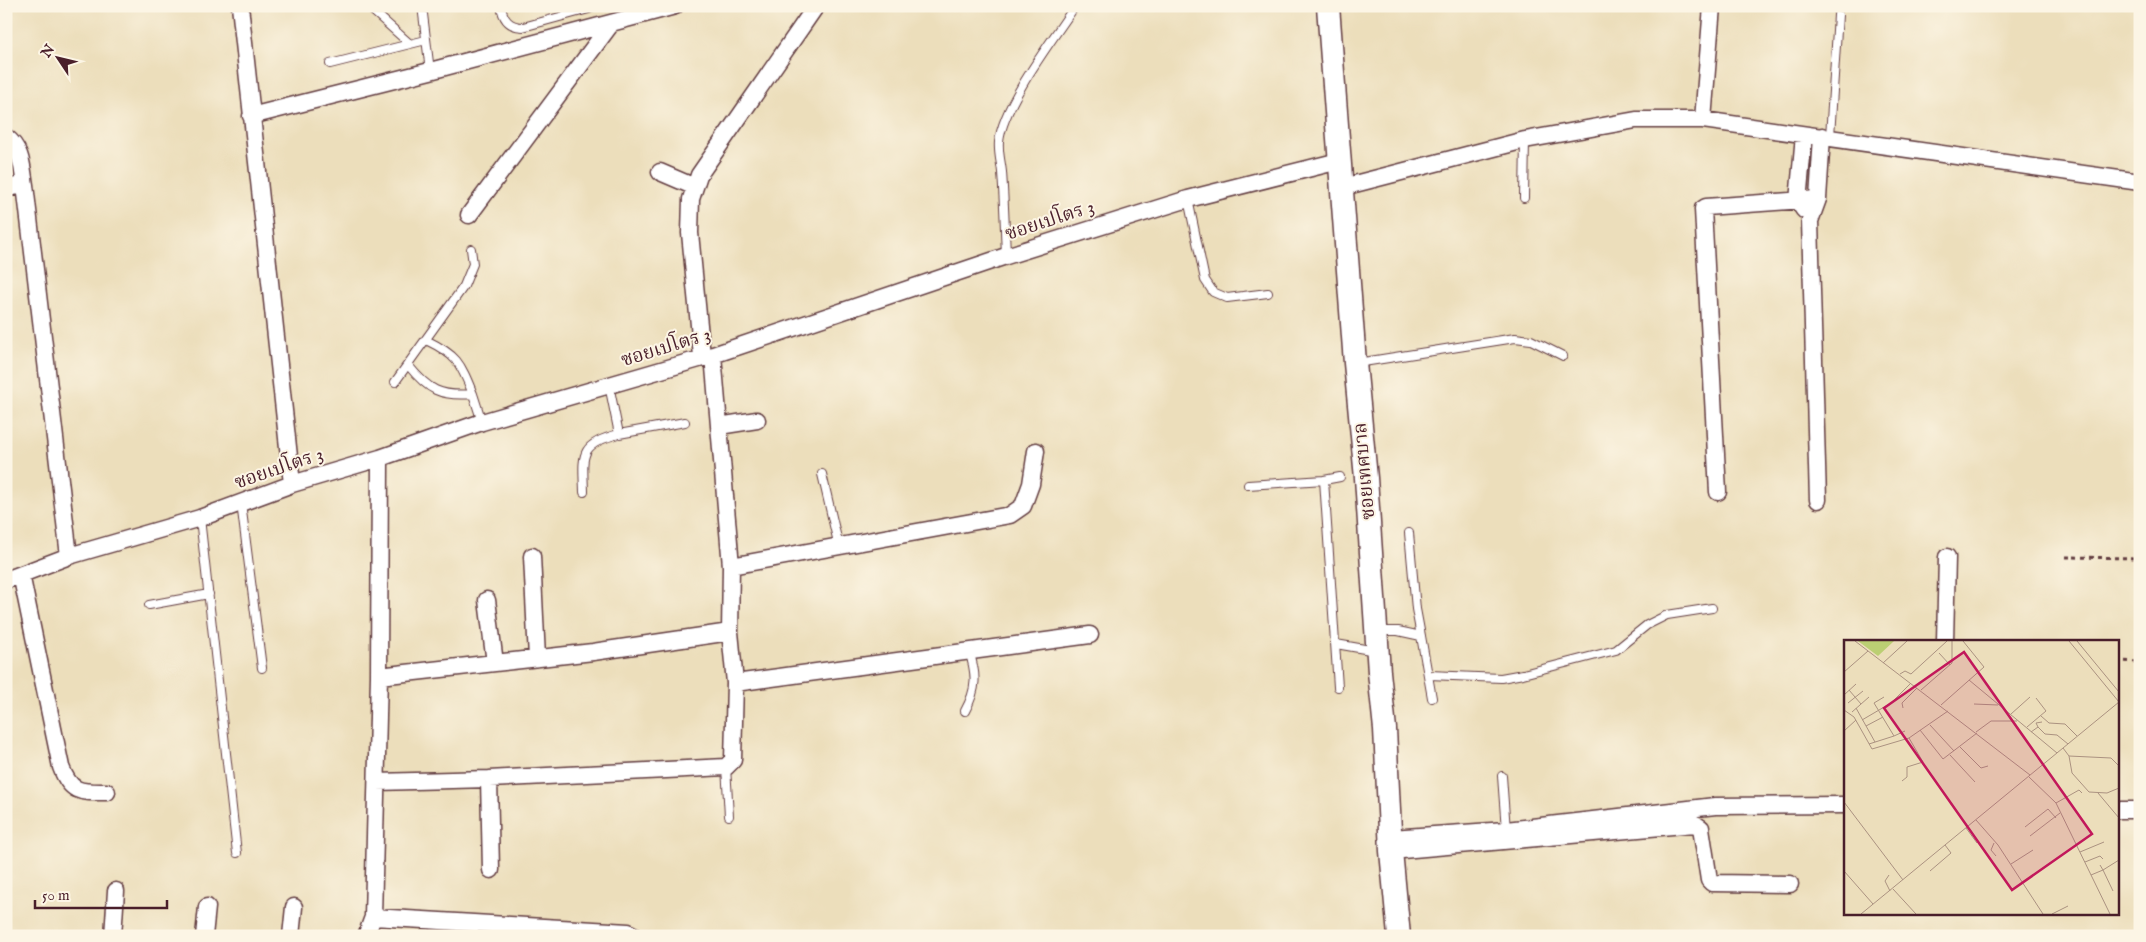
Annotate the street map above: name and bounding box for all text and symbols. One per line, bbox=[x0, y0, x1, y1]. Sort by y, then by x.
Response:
north arrow bbox=[32, 32, 82, 82]
text: N bbox=[37, 41, 59, 62]
street label: ซอยเปโตร 3 bbox=[1001, 191, 1098, 247]
street label: ซอยเปโตร 3 bbox=[617, 319, 714, 373]
street label: ซอยเทศบาล bbox=[1349, 421, 1381, 521]
street label: ซอยเปโตร 3 bbox=[230, 439, 327, 495]
inset map bbox=[1844, 640, 2118, 914]
scale bar bbox=[35, 877, 168, 909]
text: 50 m bbox=[42, 886, 70, 905]

